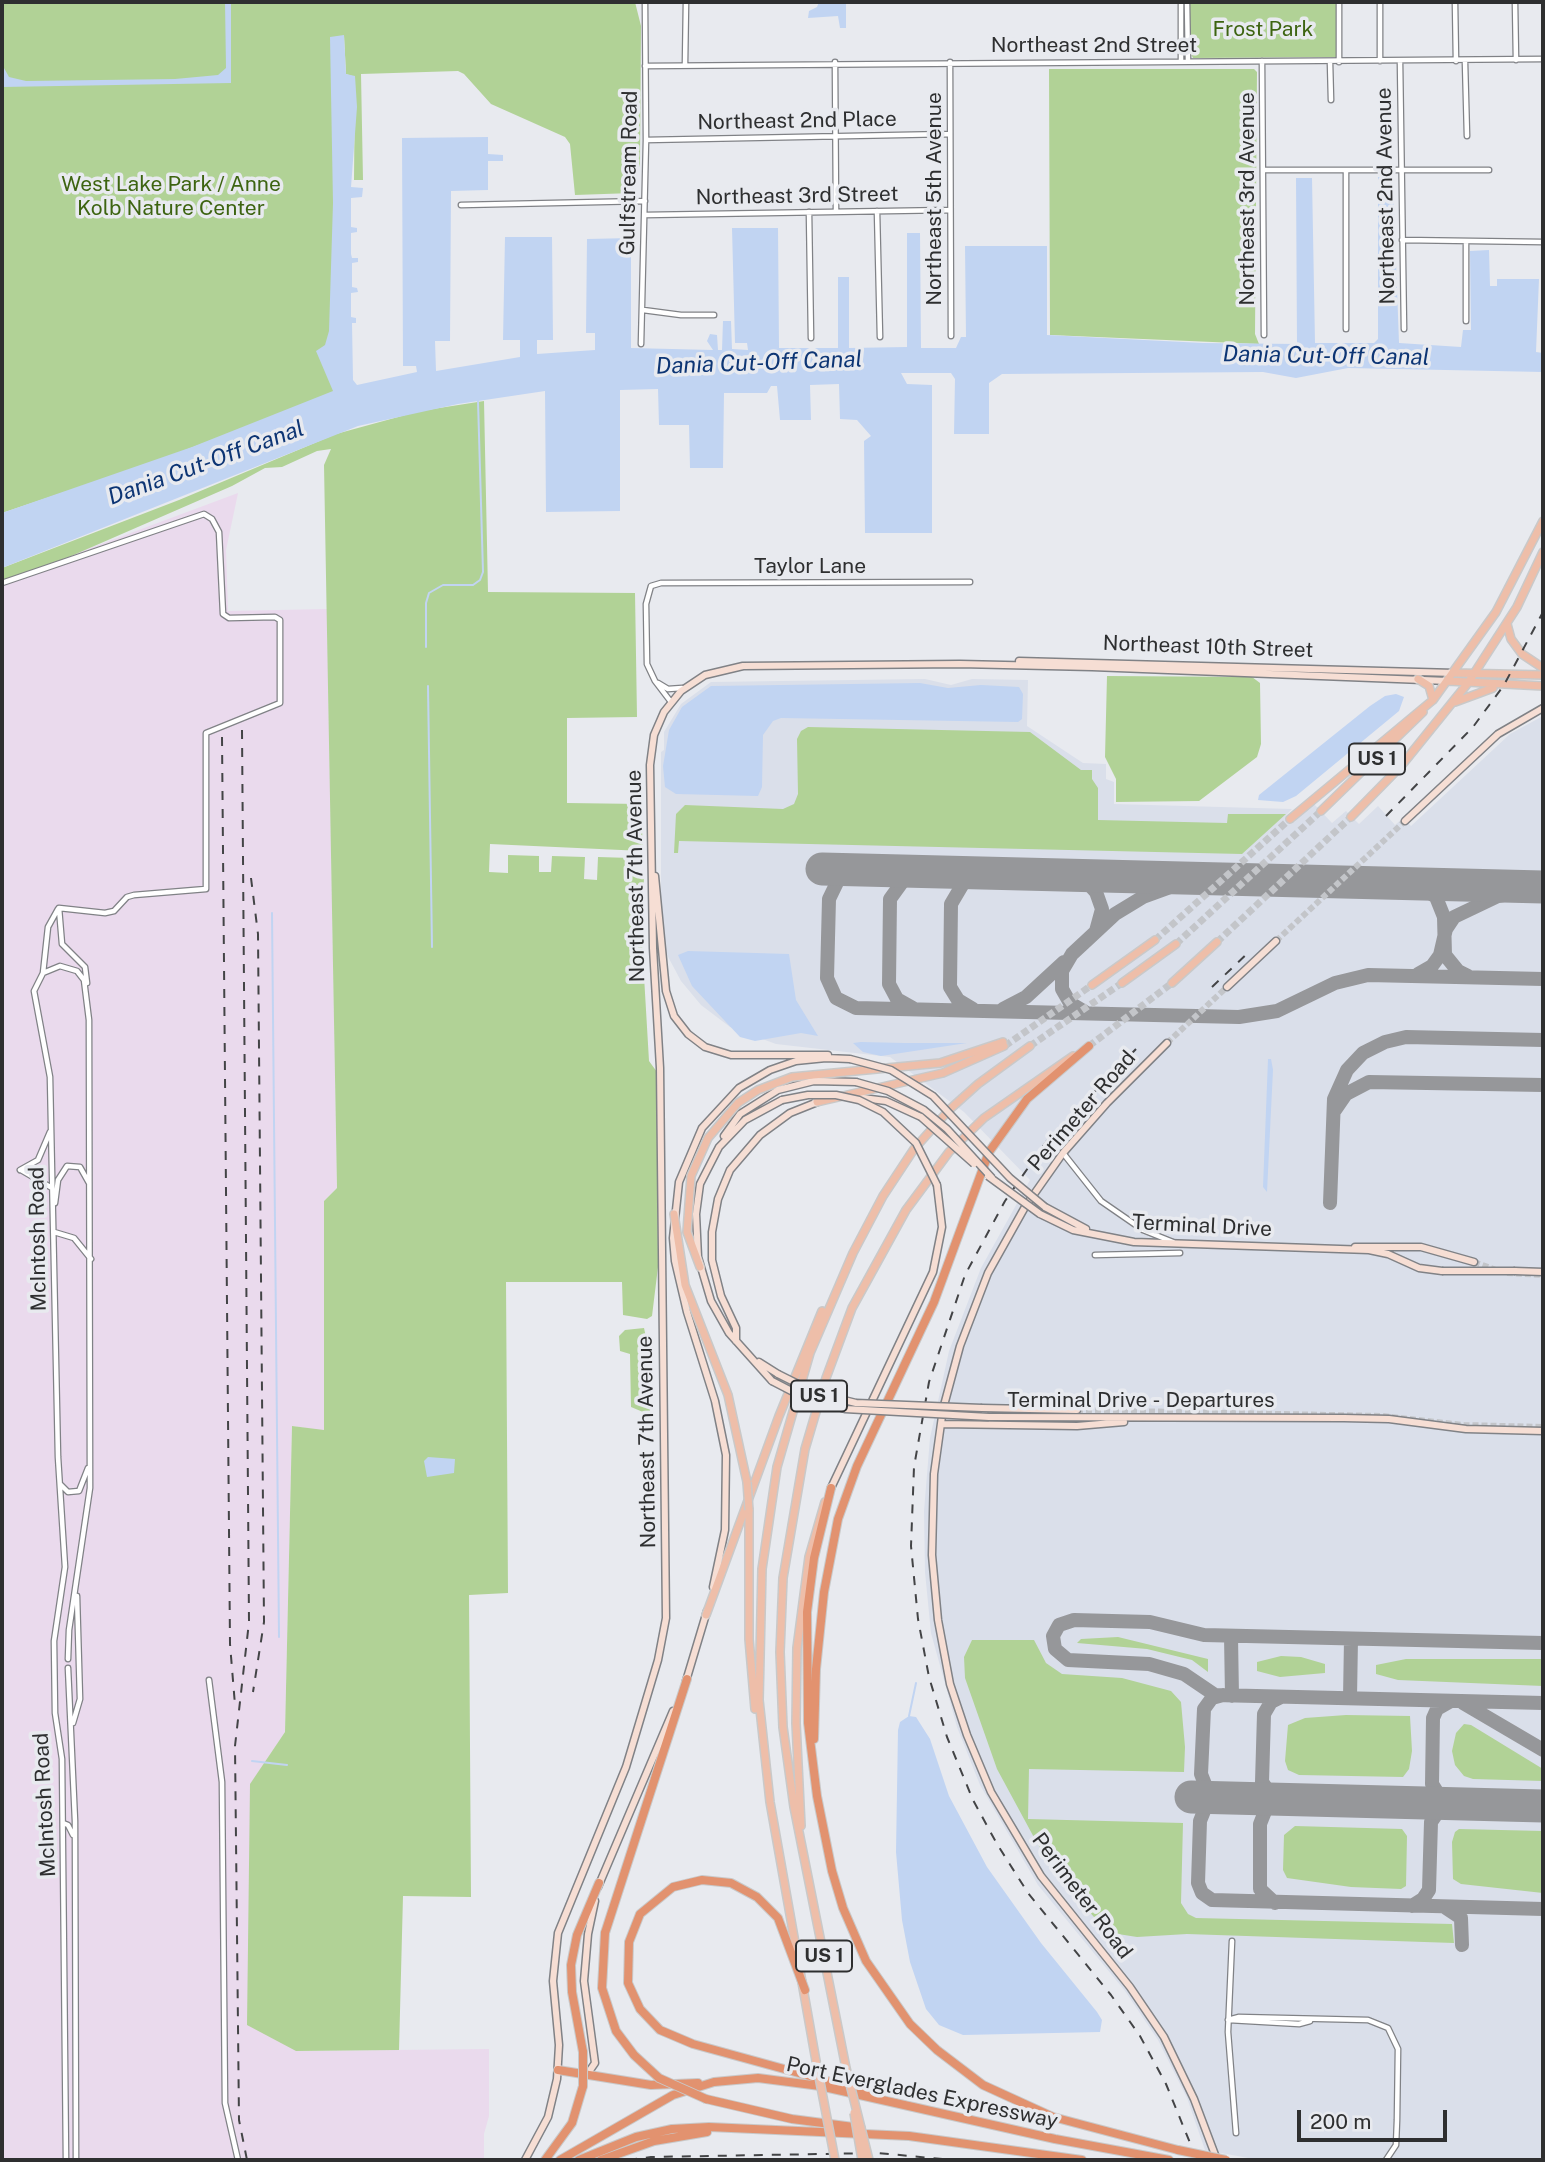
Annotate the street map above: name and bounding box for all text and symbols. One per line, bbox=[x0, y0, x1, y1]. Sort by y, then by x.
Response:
park label: Frost Park bbox=[1213, 17, 1313, 43]
street label: Northeast 2nd Street bbox=[991, 33, 1197, 59]
street label: Northeast 2nd Avenue bbox=[1372, 87, 1400, 305]
street label: Gulfstream Road bbox=[615, 90, 643, 256]
street label: Northeast 5th Avenue bbox=[922, 92, 948, 306]
street label: Northeast 3rd Avenue bbox=[1235, 92, 1261, 306]
street label: Northeast 2nd Place bbox=[697, 107, 897, 135]
park label: West Lake Park / Anne Kolb Nature Center bbox=[61, 172, 281, 222]
street label: Northeast 3rd Street bbox=[695, 182, 899, 210]
water label: Dania Cut-Off Canal bbox=[1222, 340, 1430, 372]
water label: Dania Cut-Off Canal bbox=[655, 346, 863, 380]
water label: Dania Cut-Off Canal bbox=[104, 415, 308, 511]
street label: Taylor Lane bbox=[754, 554, 866, 580]
street label: Northeast 10th Street bbox=[1102, 631, 1314, 663]
road number: US 1 bbox=[1349, 744, 1405, 774]
street label: Northeast 7th Avenue bbox=[622, 769, 650, 983]
street label: Perimeter Road bbox=[1023, 1046, 1141, 1176]
street label: McIntosh Road bbox=[24, 1166, 52, 1312]
street label: Terminal Drive bbox=[1131, 1210, 1273, 1242]
street label: Northeast 7th Avenue bbox=[633, 1335, 661, 1549]
road number: US 1 bbox=[791, 1380, 847, 1412]
street label: Terminal Drive - Departures bbox=[1007, 1388, 1275, 1414]
street label: McIntosh Road bbox=[29, 1732, 61, 1878]
street label: Perimeter Road bbox=[1026, 1828, 1138, 1964]
road number: US 1 bbox=[796, 1940, 852, 1972]
street label: Port Everglades Expressway bbox=[784, 2052, 1060, 2134]
scale bar bbox=[1300, 2096, 1450, 2140]
text: 200 m bbox=[1310, 2109, 1371, 2134]

